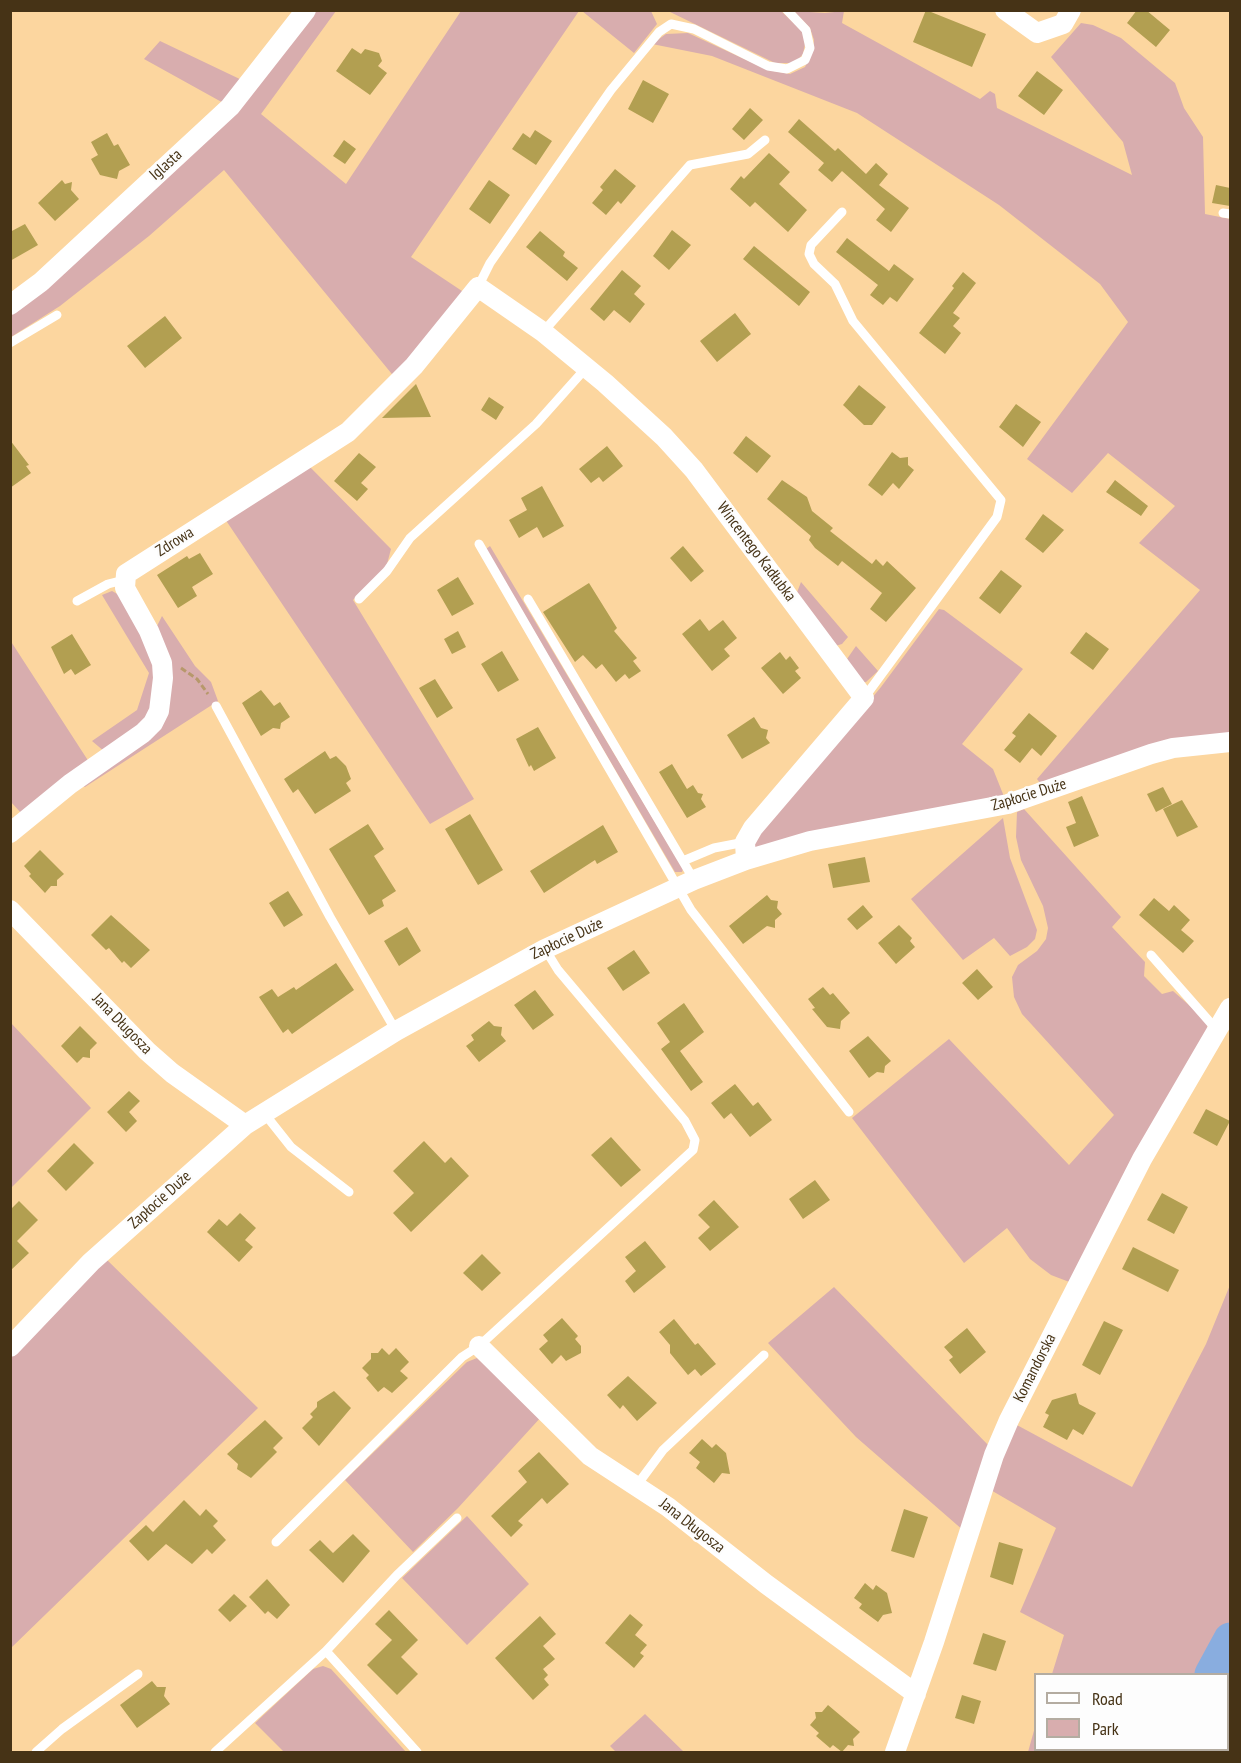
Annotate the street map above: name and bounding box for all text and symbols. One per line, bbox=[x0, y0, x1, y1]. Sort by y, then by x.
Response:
street label: Iglasta bbox=[146, 145, 186, 185]
street label: Wincentego Kadłubka bbox=[712, 499, 800, 605]
street label: Zdrowa bbox=[153, 523, 197, 561]
street label: Zapłocie Duże bbox=[989, 774, 1069, 816]
street label: Zapłocie Duże bbox=[528, 914, 606, 964]
street label: Jana Długosza bbox=[88, 989, 156, 1059]
street label: Zapłocie Duże bbox=[125, 1167, 195, 1233]
street label: Komandorska bbox=[1010, 1331, 1060, 1405]
street label: Jana Długosza bbox=[656, 1495, 728, 1557]
legend bbox=[1034, 1673, 1229, 1751]
text: Road bbox=[1092, 1687, 1123, 1710]
text: Park bbox=[1092, 1717, 1119, 1740]

